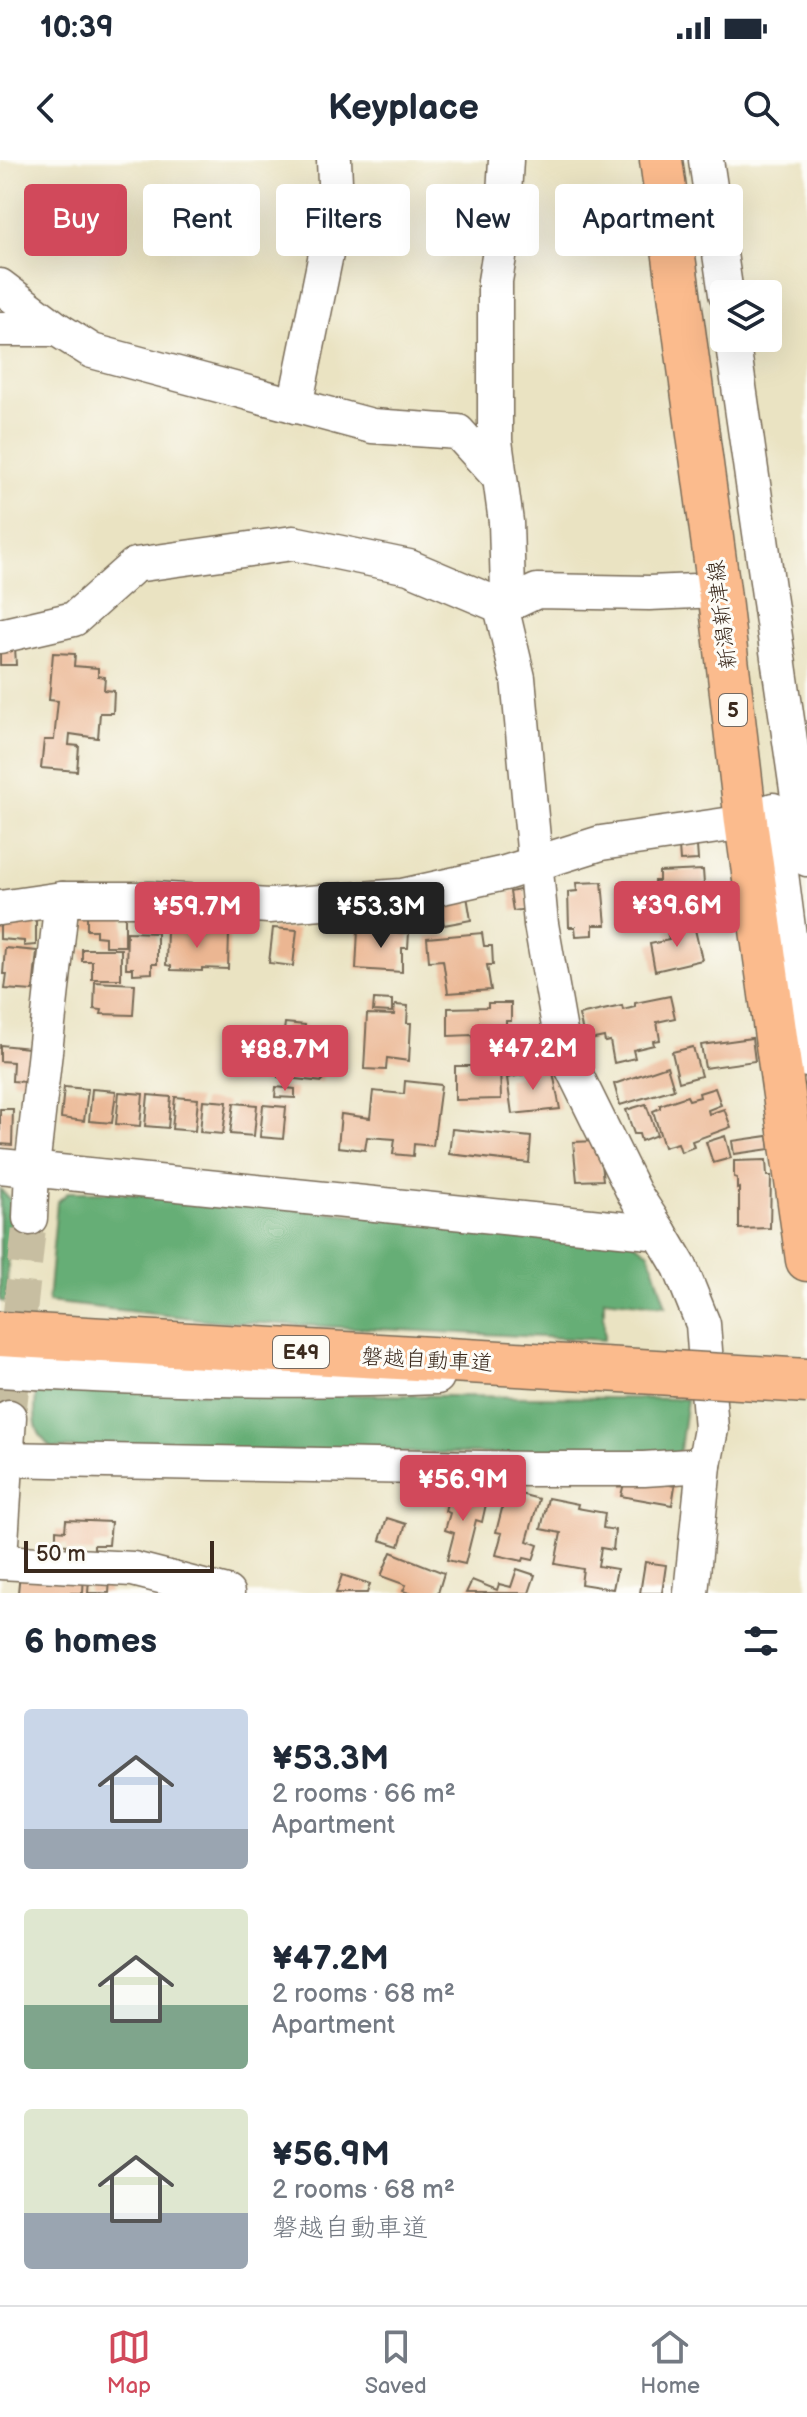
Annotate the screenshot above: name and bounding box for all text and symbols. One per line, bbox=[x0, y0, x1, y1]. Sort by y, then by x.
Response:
text: 10:39 bbox=[40, 10, 114, 46]
icon: back bbox=[24, 86, 68, 130]
icon: search bbox=[739, 86, 783, 130]
text: Keyplace bbox=[328, 87, 479, 130]
chip: Buy bbox=[24, 184, 127, 256]
chip: Rent bbox=[143, 184, 260, 256]
chip: Filters bbox=[276, 184, 410, 256]
chip: New bbox=[426, 184, 539, 256]
chip: Apartment bbox=[555, 184, 743, 256]
map controls bbox=[710, 280, 782, 352]
button: layers bbox=[710, 280, 782, 352]
street label: 新潟新津線 bbox=[702, 559, 743, 671]
road number: 5 bbox=[719, 694, 747, 726]
pin: ¥39.6M bbox=[612, 881, 742, 949]
pin: ¥59.7M bbox=[132, 882, 262, 950]
pin: ¥53.3M bbox=[316, 882, 446, 950]
text: ¥39.6M bbox=[632, 891, 722, 922]
text: ¥59.7M bbox=[153, 892, 241, 923]
text: ¥53.3M bbox=[336, 892, 426, 923]
pin: ¥47.2M bbox=[468, 1024, 598, 1092]
pin: ¥88.7M bbox=[220, 1025, 350, 1093]
text: ¥47.2M bbox=[488, 1034, 578, 1065]
text: ¥88.7M bbox=[240, 1035, 330, 1066]
road number: E49 bbox=[273, 1336, 329, 1368]
street label: 磐越自動車道 bbox=[360, 1344, 494, 1377]
pin: ¥56.9M bbox=[398, 1455, 528, 1523]
text: ¥56.9M bbox=[418, 1465, 508, 1496]
scale bar bbox=[24, 1537, 214, 1573]
text: 50 m bbox=[36, 1541, 86, 1568]
icon: filters bbox=[739, 1619, 783, 1663]
text: 6 homes bbox=[24, 1621, 157, 1662]
text: ¥53.3M bbox=[272, 1738, 389, 1779]
icon: home bbox=[88, 1741, 184, 1837]
text: 2 rooms · 66 m² bbox=[272, 1779, 456, 1810]
text: Apartment bbox=[272, 1810, 395, 1841]
text: ¥47.2M bbox=[272, 1938, 389, 1979]
icon: home bbox=[88, 1941, 184, 2037]
text: 2 rooms · 68 m² bbox=[272, 1979, 455, 2010]
text: Apartment bbox=[272, 2010, 395, 2041]
text: ¥56.9M bbox=[272, 2134, 390, 2175]
icon: home bbox=[88, 2141, 184, 2237]
text: 2 rooms · 68 m² bbox=[272, 2175, 455, 2206]
text: 磐越自動車道 bbox=[272, 2213, 428, 2244]
tab: Map bbox=[107, 2325, 151, 2400]
tab: Saved bbox=[365, 2325, 427, 2400]
tab: Home bbox=[640, 2325, 700, 2400]

